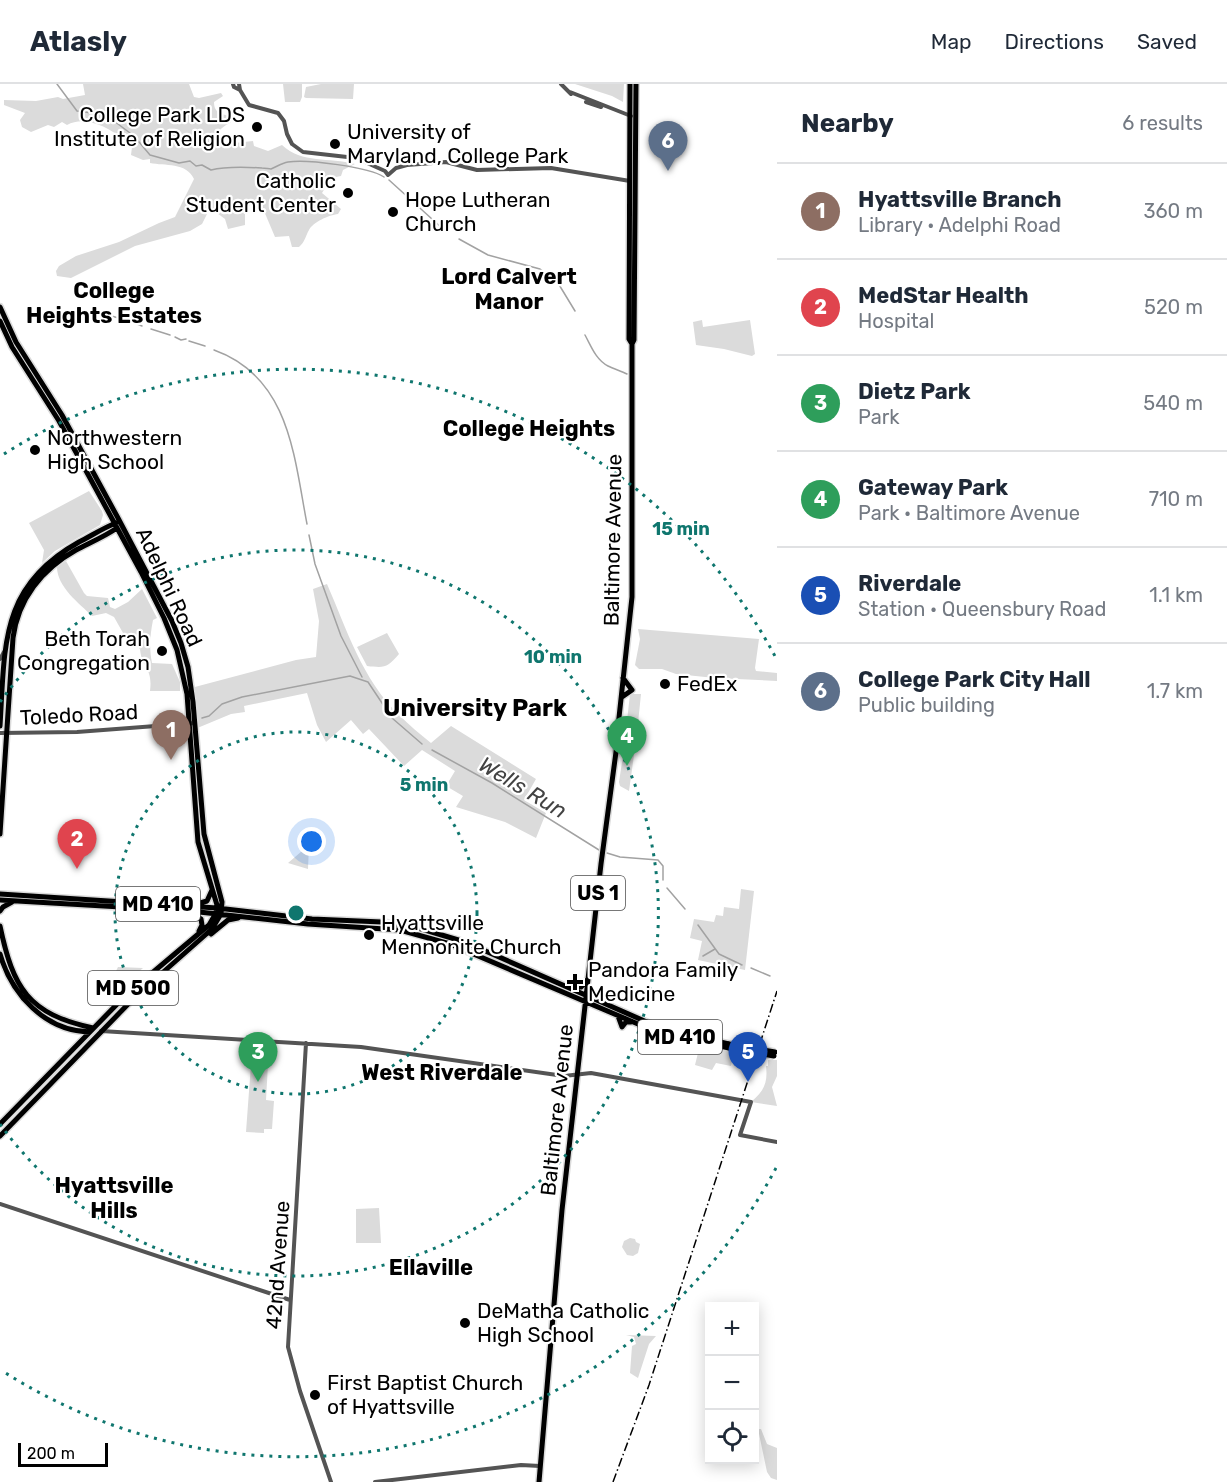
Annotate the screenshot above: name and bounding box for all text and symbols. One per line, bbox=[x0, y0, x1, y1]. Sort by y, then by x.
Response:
text: Atlasly bbox=[30, 25, 127, 58]
text: Map bbox=[931, 29, 972, 54]
text: Directions bbox=[1005, 29, 1104, 54]
text: Saved bbox=[1137, 29, 1197, 54]
place label: College Park LDS Institute of Religion bbox=[54, 102, 245, 151]
text: Nearby bbox=[801, 108, 894, 139]
text: 6 results bbox=[1122, 111, 1203, 135]
place label: University of Maryland, College Park bbox=[347, 119, 568, 168]
marker: College Park LDS Institute of Religion bbox=[250, 120, 264, 134]
pin: 6 bbox=[648, 122, 688, 171]
marker: University of Maryland, College Park bbox=[328, 137, 342, 151]
place label: Catholic Student Center bbox=[186, 168, 336, 217]
marker: Catholic Student Center bbox=[341, 186, 355, 200]
text: Hyattsville Branch bbox=[858, 186, 1062, 213]
place label: Hope Lutheran Church bbox=[405, 187, 550, 236]
text: 1 bbox=[816, 199, 825, 223]
text: 360 m bbox=[1144, 199, 1203, 223]
marker: Hope Lutheran Church bbox=[386, 205, 400, 219]
text: Library · Adelphi Road bbox=[858, 213, 1061, 237]
district label: Lord Calvert Manor bbox=[441, 263, 577, 315]
district label: College Heights Estates bbox=[26, 277, 202, 329]
text: MedStar Health bbox=[858, 282, 1029, 309]
text: 2 bbox=[814, 295, 827, 319]
text: 520 m bbox=[1144, 295, 1203, 319]
text: Hospital bbox=[858, 309, 934, 333]
text: Dietz Park bbox=[858, 378, 971, 405]
text: 3 bbox=[814, 391, 827, 415]
text: 540 m bbox=[1143, 391, 1203, 415]
text: Park bbox=[858, 405, 900, 429]
district label: College Heights bbox=[443, 415, 615, 442]
place label: Northwestern High School bbox=[47, 425, 182, 474]
marker: Northwestern High School bbox=[28, 443, 42, 457]
street label: Baltimore Avenue bbox=[598, 454, 627, 626]
text: Gateway Park bbox=[858, 474, 1008, 501]
text: 4 bbox=[814, 487, 827, 511]
text: 710 m bbox=[1149, 487, 1203, 511]
text: Park · Baltimore Avenue bbox=[858, 501, 1080, 525]
text: 15 min bbox=[652, 518, 710, 540]
street label: Adelphi Road bbox=[131, 523, 208, 650]
text: Riverdale bbox=[858, 570, 961, 597]
text: 5 bbox=[814, 583, 827, 607]
text: 1.1 km bbox=[1149, 583, 1203, 607]
text: Station · Queensbury Road bbox=[858, 597, 1107, 621]
place label: Beth Torah Congregation bbox=[17, 626, 150, 675]
marker: Beth Torah Congregation bbox=[155, 644, 169, 658]
text: 10 min bbox=[524, 646, 582, 668]
text: College Park City Hall bbox=[858, 666, 1091, 693]
place label: FedEx bbox=[677, 671, 737, 696]
marker: FedEx bbox=[658, 677, 672, 691]
text: 6 bbox=[814, 679, 827, 703]
text: 1.7 km bbox=[1147, 679, 1203, 703]
text: Public building bbox=[858, 693, 995, 717]
district label: University Park bbox=[383, 694, 567, 722]
street label: Toledo Road bbox=[19, 699, 139, 730]
pin: 1 bbox=[152, 710, 190, 760]
pin: 4 bbox=[608, 716, 646, 766]
water label: Wells Run bbox=[474, 751, 572, 824]
text: 5 min bbox=[400, 774, 448, 796]
pin: 2 bbox=[58, 820, 97, 869]
your location bbox=[297, 827, 326, 856]
road number: US 1 bbox=[571, 876, 625, 910]
road number: MD 410 bbox=[116, 887, 200, 921]
centre of rings bbox=[286, 903, 306, 923]
place label: Hyattsville Mennonite Church bbox=[381, 910, 561, 959]
marker: Hyattsville Mennonite Church bbox=[362, 928, 376, 942]
place label: Pandora Family Medicine bbox=[588, 957, 739, 1006]
road number: MD 500 bbox=[88, 971, 178, 1005]
marker: Pandora Family Medicine bbox=[566, 973, 584, 991]
road number: MD 410 bbox=[638, 1020, 722, 1054]
street label: Baltimore Avenue bbox=[535, 1023, 578, 1197]
pin: 3 bbox=[238, 1032, 278, 1082]
pin: 5 bbox=[728, 1032, 768, 1082]
district label: West Riverdale bbox=[361, 1059, 523, 1086]
district label: Hyattsville Hills bbox=[54, 1172, 174, 1224]
street label: 42nd Avenue bbox=[261, 1200, 294, 1330]
district label: Ellaville bbox=[389, 1254, 473, 1281]
place label: DeMatha Catholic High School bbox=[477, 1298, 649, 1347]
map controls bbox=[705, 1302, 759, 1464]
button: + bbox=[705, 1302, 759, 1356]
marker: DeMatha Catholic High School bbox=[458, 1316, 472, 1330]
button: − bbox=[705, 1356, 759, 1410]
place label: First Baptist Church of Hyattsville bbox=[327, 1370, 523, 1419]
marker: First Baptist Church of Hyattsville bbox=[308, 1388, 322, 1402]
button: locate bbox=[705, 1410, 759, 1464]
scale bar bbox=[18, 1440, 108, 1468]
text: 200 m bbox=[27, 1444, 75, 1463]

